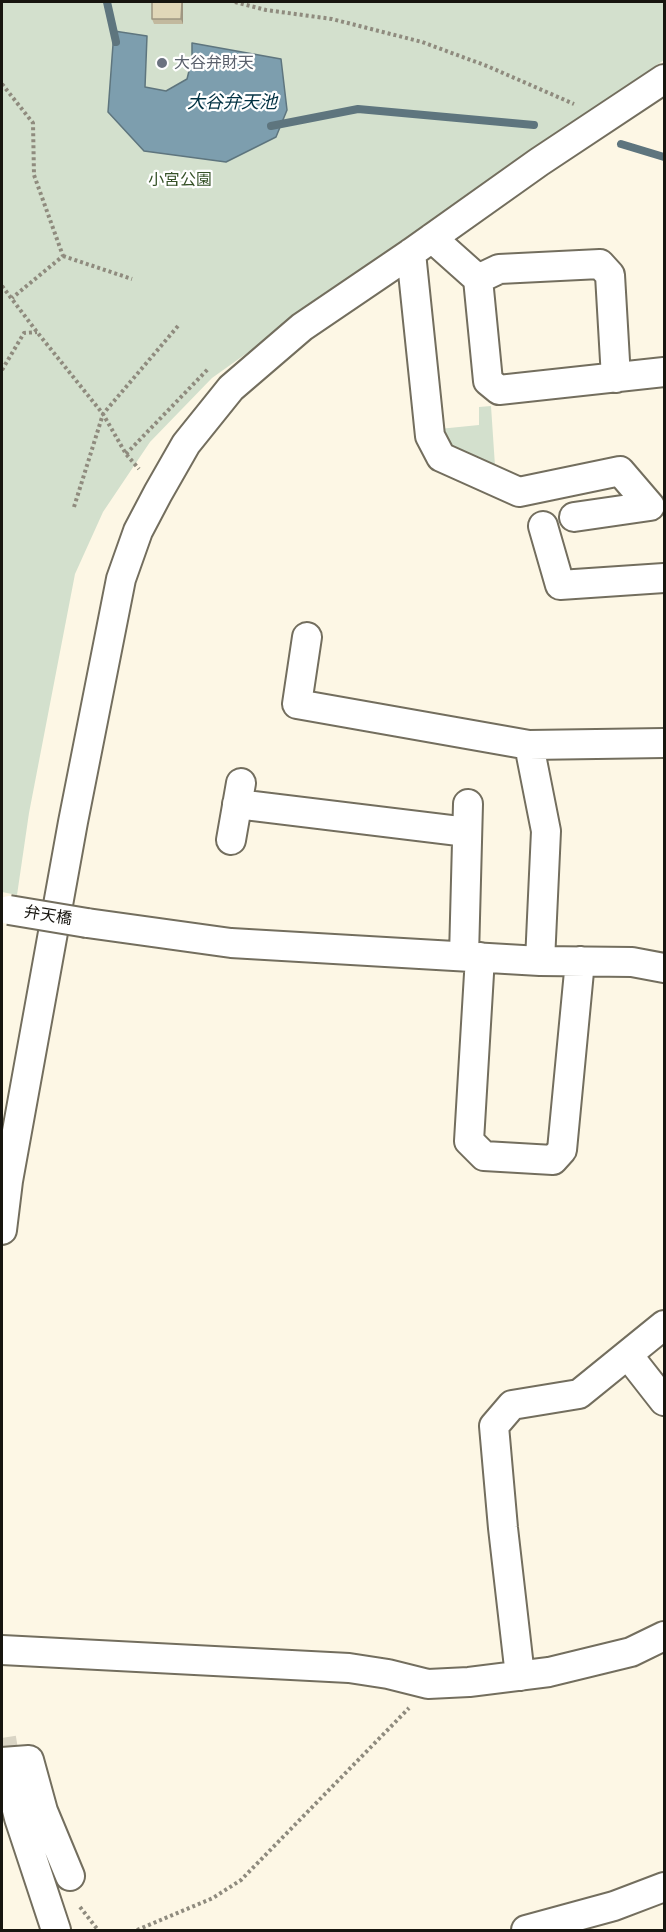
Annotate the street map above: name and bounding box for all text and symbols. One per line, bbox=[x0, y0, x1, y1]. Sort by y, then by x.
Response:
place label: 大谷弁財天 bbox=[174, 53, 254, 73]
marker: 大谷弁財天 bbox=[155, 56, 169, 70]
water label: 大谷弁天池 bbox=[187, 92, 277, 114]
park label: 小宮公園 bbox=[148, 170, 212, 190]
street label: 弁天橋 bbox=[23, 903, 73, 929]

